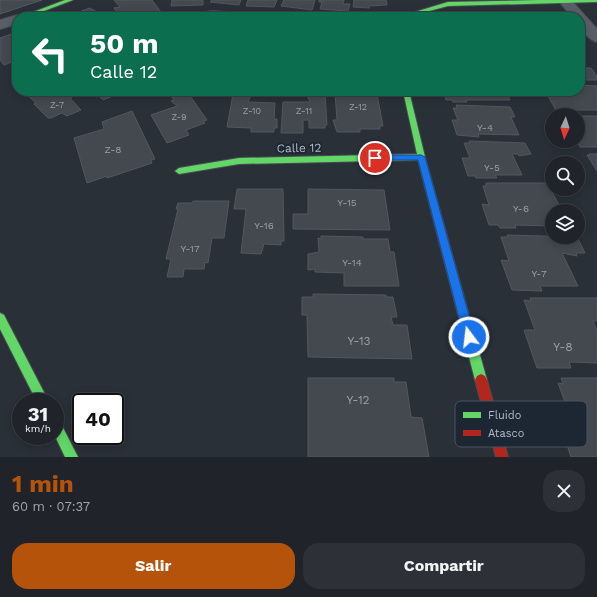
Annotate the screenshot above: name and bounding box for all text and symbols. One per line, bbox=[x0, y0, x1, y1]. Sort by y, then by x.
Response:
text: 50 m bbox=[90, 27, 159, 60]
icon: left bbox=[24, 28, 76, 80]
text: Calle 12 bbox=[90, 61, 157, 82]
house number: Z-7 bbox=[50, 100, 64, 110]
house number: Z-12 bbox=[349, 102, 367, 112]
house number: Z-10 bbox=[243, 106, 262, 116]
house number: Z-11 bbox=[296, 106, 312, 116]
north arrow bbox=[545, 108, 585, 148]
map controls bbox=[545, 108, 585, 244]
house number: Z-9 bbox=[171, 112, 187, 122]
house number: Y-4 bbox=[477, 122, 493, 133]
street label: Calle 12 bbox=[276, 141, 322, 155]
pin bbox=[358, 141, 392, 175]
house number: Z-8 bbox=[105, 144, 121, 155]
icon: arrive bbox=[364, 147, 386, 169]
button: search bbox=[545, 156, 585, 196]
house number: Y-5 bbox=[484, 162, 500, 173]
house number: Y-15 bbox=[337, 197, 357, 208]
house number: Y-6 bbox=[513, 203, 529, 214]
button: layers bbox=[545, 204, 585, 244]
house number: Y-16 bbox=[254, 220, 274, 231]
house number: Y-17 bbox=[180, 243, 200, 254]
house number: Y-14 bbox=[342, 257, 362, 268]
house number: Y-7 bbox=[532, 268, 547, 279]
position arrow bbox=[448, 316, 490, 358]
house number: Y-13 bbox=[347, 334, 371, 348]
house number: Y-8 bbox=[553, 340, 573, 354]
speed limit sign: 40 bbox=[72, 393, 124, 445]
house number: Y-12 bbox=[346, 393, 370, 407]
legend bbox=[455, 401, 587, 447]
text: 31 bbox=[28, 402, 48, 426]
text: Fluido bbox=[488, 409, 521, 422]
text: km/h bbox=[25, 423, 51, 434]
text: Atasco bbox=[488, 427, 524, 440]
text: 1 min bbox=[12, 470, 74, 498]
button: close bbox=[543, 470, 585, 512]
text: 60 m · 07:37 bbox=[12, 499, 90, 514]
button: Salir bbox=[12, 543, 295, 589]
button: Compartir bbox=[303, 543, 585, 589]

